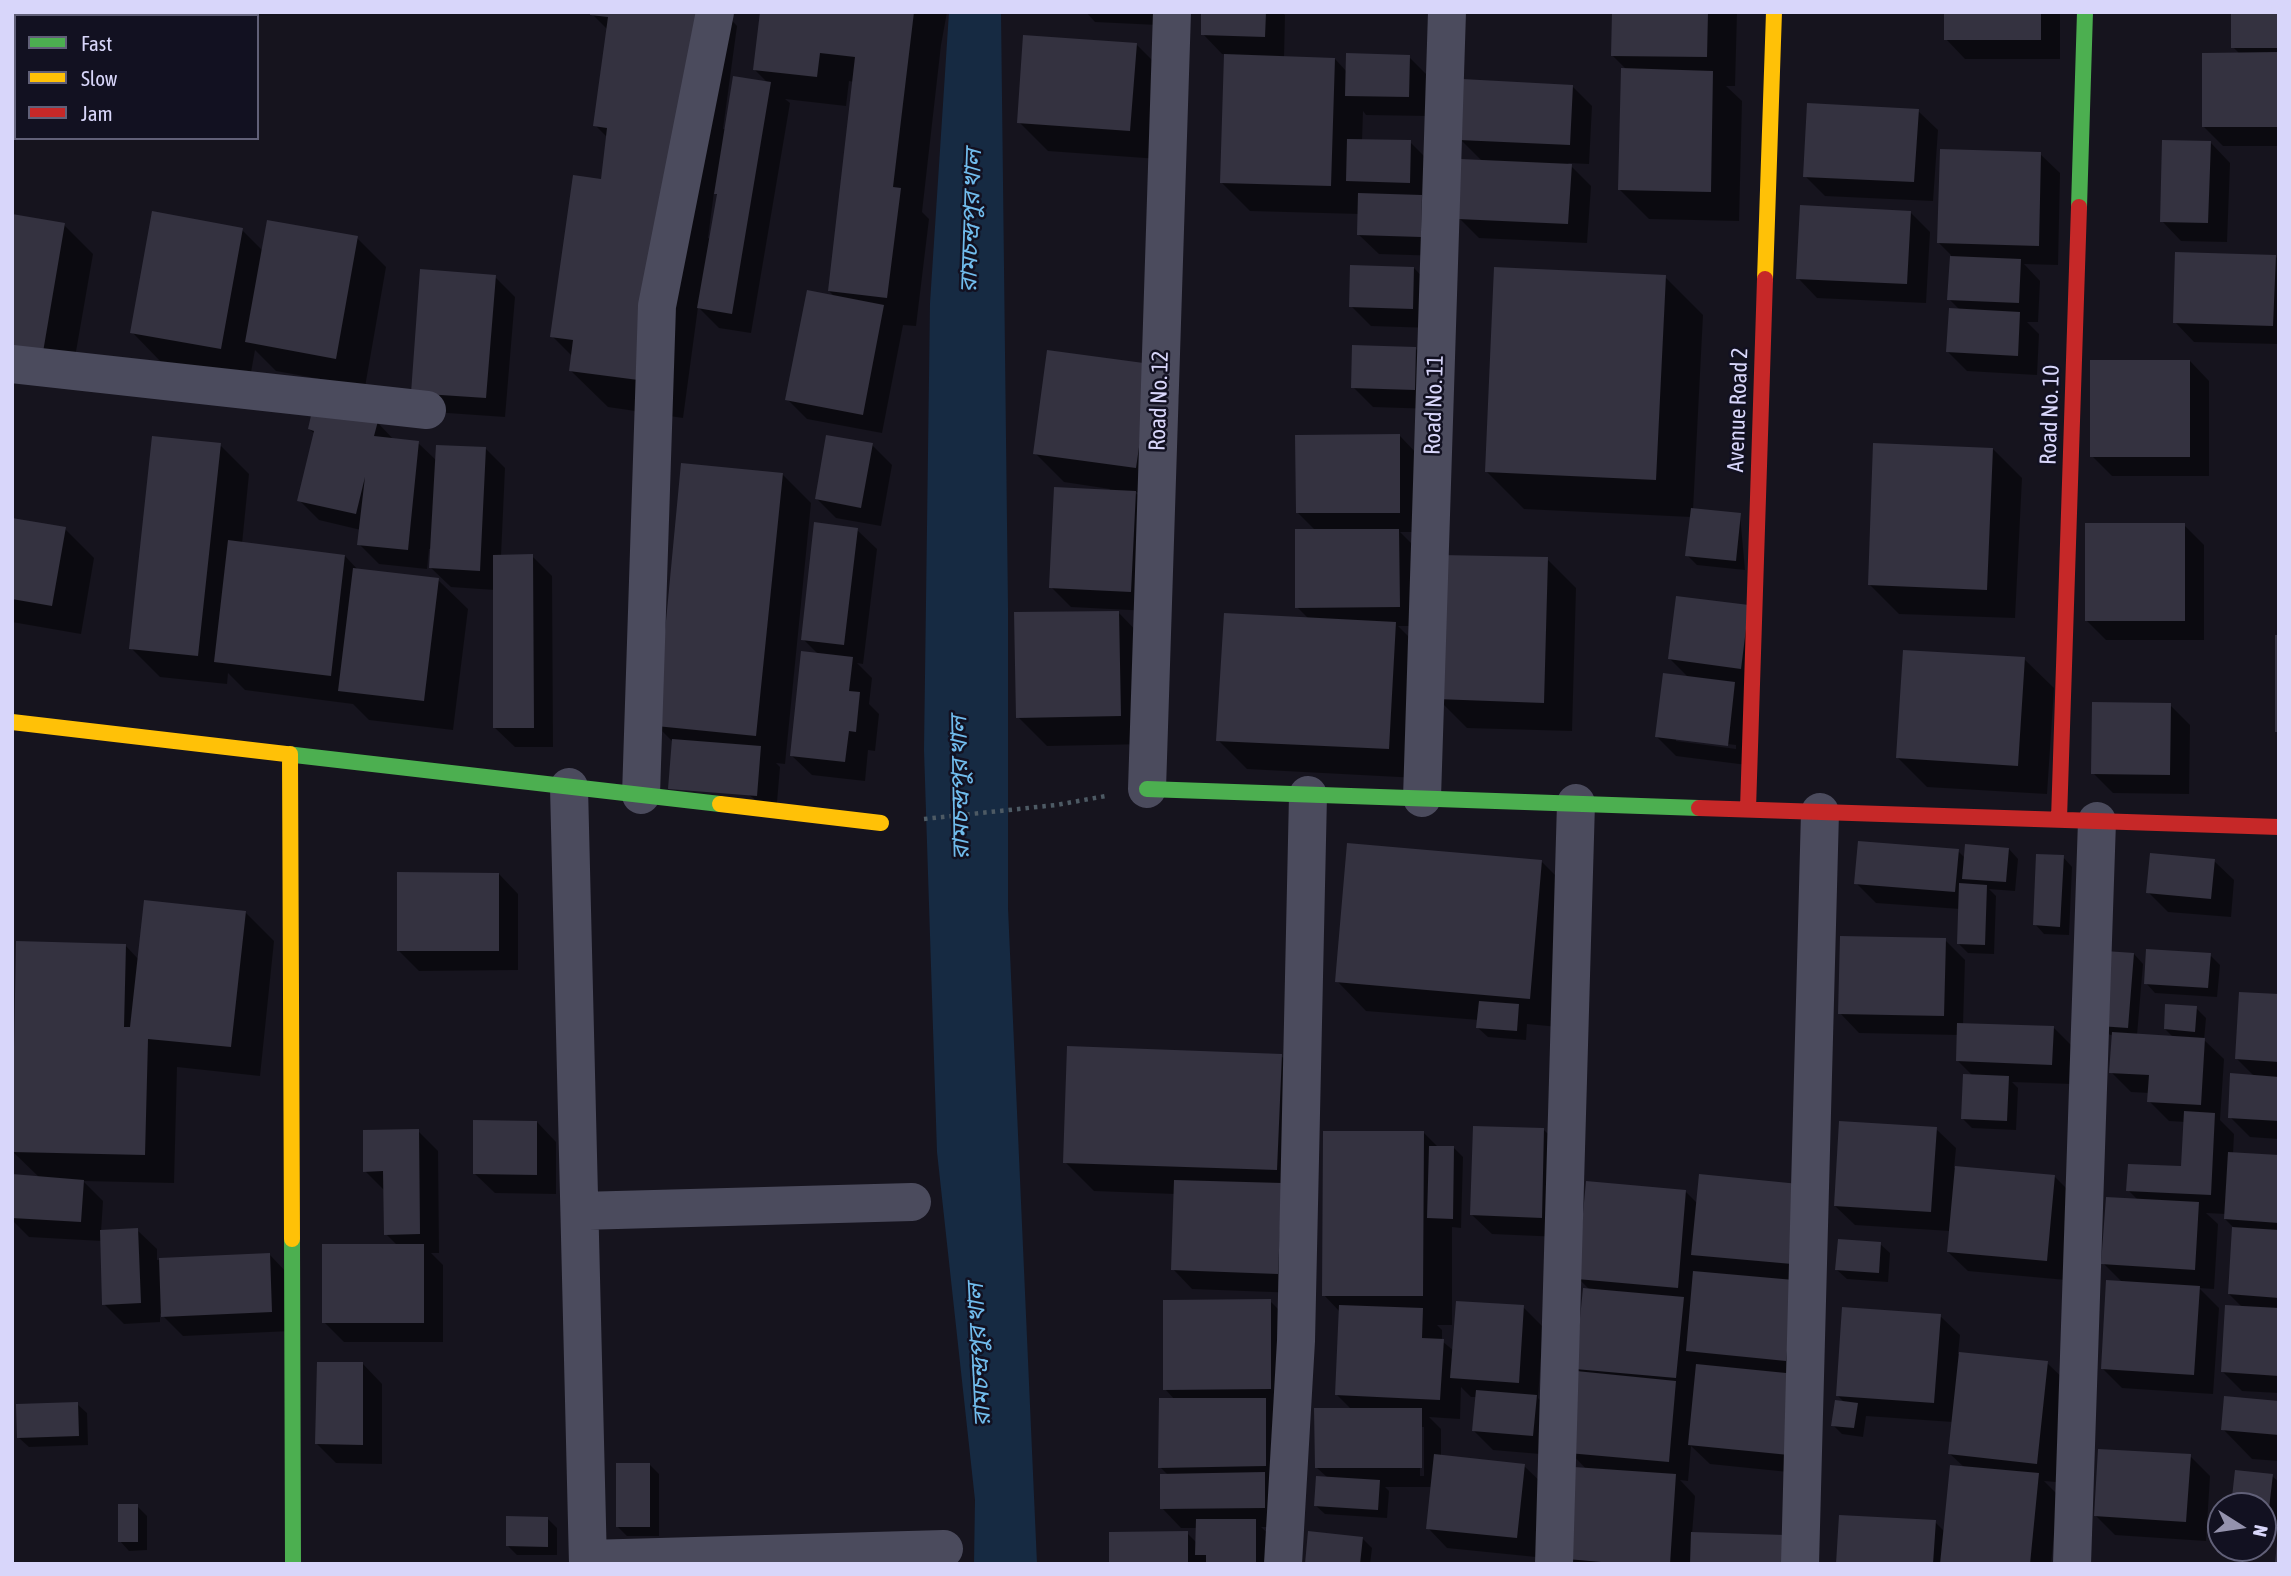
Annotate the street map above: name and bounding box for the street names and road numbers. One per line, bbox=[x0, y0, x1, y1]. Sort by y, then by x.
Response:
street label: Avenue Road 2 bbox=[1722, 347, 1754, 473]
street label: Road No. 12 bbox=[1143, 350, 1175, 452]
street label: Road No. 11 bbox=[1418, 354, 1450, 456]
street label: Road No. 10 bbox=[2034, 364, 2066, 466]

